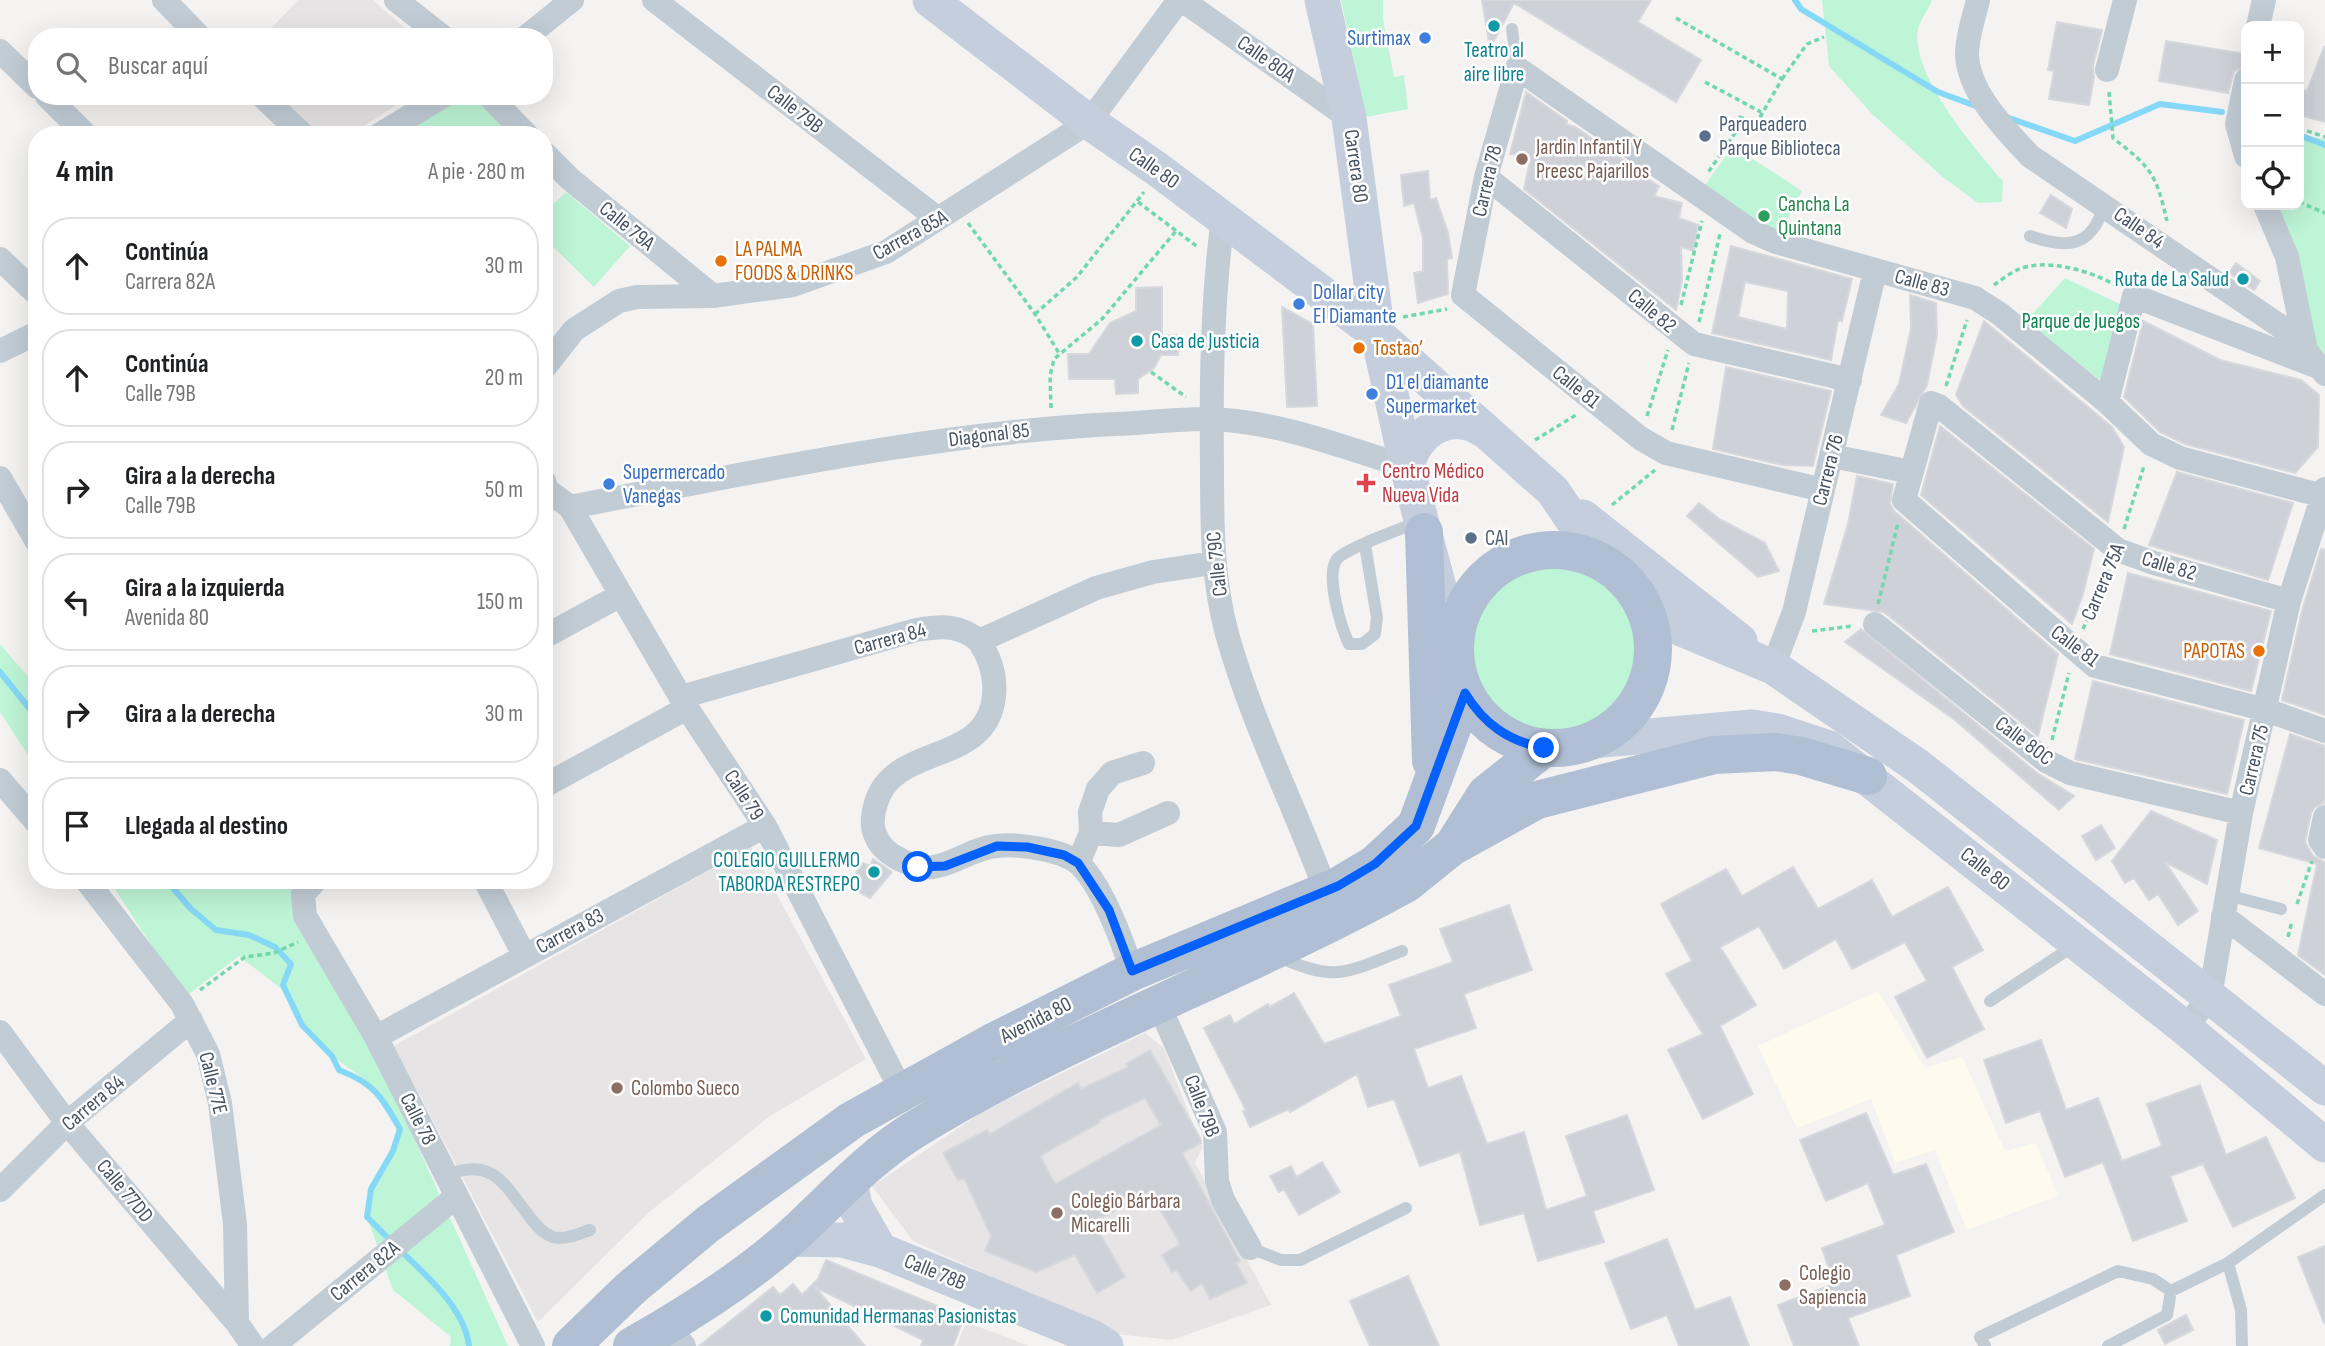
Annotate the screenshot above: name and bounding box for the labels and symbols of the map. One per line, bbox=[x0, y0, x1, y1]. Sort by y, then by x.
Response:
marker: Teatro al aire libre bbox=[1486, 18, 1502, 34]
place label: Surtimax bbox=[1347, 26, 1411, 51]
street label: Calle 80A bbox=[1232, 30, 1301, 88]
marker: Surtimax bbox=[1417, 30, 1433, 46]
place label: Teatro al aire libre bbox=[1464, 38, 1524, 87]
street label: Calle 79B bbox=[762, 79, 828, 139]
place label: Parqueadero Parque Biblioteca bbox=[1719, 112, 1841, 161]
street label: Carrera 80 bbox=[1338, 128, 1374, 204]
marker: Parqueadero Parque Biblioteca bbox=[1697, 128, 1713, 144]
place label: Jardin Infantil Y Preesc Pajarillos bbox=[1535, 135, 1649, 184]
street label: Calle 80 bbox=[1124, 142, 1184, 194]
street label: Carrera 78 bbox=[1467, 143, 1507, 219]
marker: Jardin Infantil Y Preesc Pajarillos bbox=[1514, 151, 1530, 167]
place label: Cancha La Quintana bbox=[1778, 192, 1850, 241]
street label: Calle 79A bbox=[594, 196, 661, 257]
street label: Calle 84 bbox=[2109, 202, 2169, 254]
street label: Carrera 85A bbox=[868, 204, 953, 266]
marker: Cancha La Quintana bbox=[1756, 208, 1772, 224]
place label: LA PALMA FOODS & DRINKS bbox=[735, 237, 854, 286]
marker: LA PALMA FOODS & DRINKS bbox=[713, 253, 729, 269]
street label: Calle 83 bbox=[1892, 264, 1952, 302]
place label: Ruta de La Salud bbox=[2115, 267, 2229, 292]
marker: Ruta de La Salud bbox=[2235, 271, 2251, 287]
place label: Dollar city El Diamante bbox=[1313, 280, 1397, 329]
street label: Calle 82 bbox=[1623, 284, 1681, 338]
marker: Dollar city El Diamante bbox=[1291, 296, 1307, 312]
park label: Parque de Juegos bbox=[2022, 309, 2140, 334]
place label: Casa de Justicia bbox=[1151, 329, 1260, 354]
marker: Casa de Justicia bbox=[1129, 333, 1145, 349]
place label: Tostao’ bbox=[1373, 336, 1423, 361]
marker: Tostao’ bbox=[1351, 340, 1367, 356]
street label: Calle 81 bbox=[1547, 360, 1605, 414]
place label: D1 el diamante Supermarket bbox=[1386, 370, 1489, 419]
marker: D1 el diamante Supermarket bbox=[1364, 386, 1380, 402]
street label: Diagonal 85 bbox=[947, 418, 1031, 452]
street label: Carrera 76 bbox=[1807, 432, 1849, 508]
place label: Centro Médico Nueva Vida bbox=[1382, 459, 1484, 508]
place label: Supermercado Vanegas bbox=[623, 460, 725, 509]
marker: Centro Médico Nueva Vida bbox=[1356, 473, 1376, 493]
marker: Supermercado Vanegas bbox=[601, 476, 617, 492]
place label: CAI bbox=[1485, 526, 1508, 551]
street label: Calle 79C bbox=[1201, 530, 1233, 598]
marker: CAI bbox=[1463, 530, 1479, 546]
street label: Carrera 75A bbox=[2076, 539, 2131, 624]
street label: Calle 82 bbox=[2139, 546, 2199, 586]
street label: Carrera 84 bbox=[851, 617, 929, 661]
street label: Calle 81 bbox=[2046, 620, 2105, 673]
place label: PAPOTAS bbox=[2183, 639, 2245, 664]
marker: PAPOTAS bbox=[2251, 643, 2267, 659]
street label: Calle 80C bbox=[1990, 711, 2058, 771]
street label: Carrera 75 bbox=[2234, 722, 2274, 798]
route end bbox=[1528, 732, 1559, 763]
street label: Calle 79 bbox=[718, 765, 770, 825]
street label: Calle 80 bbox=[1955, 842, 2015, 896]
place label: COLEGIO GUILLERMO TABORDA RESTREPO bbox=[713, 848, 860, 897]
route start bbox=[902, 851, 933, 882]
marker: COLEGIO GUILLERMO TABORDA RESTREPO bbox=[866, 864, 882, 880]
street label: Carrera 83 bbox=[532, 903, 608, 959]
street label: Avenida 80 bbox=[995, 991, 1076, 1049]
street label: Calle 77E bbox=[193, 1049, 233, 1117]
street label: Carrera 84 bbox=[57, 1070, 129, 1136]
street label: Calle 79B bbox=[1179, 1071, 1225, 1141]
place label: Colombo Sueco bbox=[631, 1076, 740, 1101]
marker: Colombo Sueco bbox=[609, 1080, 625, 1096]
street label: Calle 78 bbox=[394, 1089, 442, 1149]
street label: Calle 77DD bbox=[91, 1154, 159, 1228]
place label: Colegio Bárbara Micarelli bbox=[1071, 1189, 1180, 1238]
marker: Colegio Bárbara Micarelli bbox=[1049, 1205, 1065, 1221]
street label: Carrera 82A bbox=[325, 1235, 406, 1307]
street label: Calle 78B bbox=[900, 1248, 970, 1296]
place label: Colegio Sapiencia bbox=[1799, 1261, 1867, 1310]
marker: Colegio Sapiencia bbox=[1777, 1277, 1793, 1293]
place label: Comunidad Hermanas Pasionistas bbox=[780, 1304, 1017, 1329]
marker: Comunidad Hermanas Pasionistas bbox=[758, 1308, 774, 1324]

